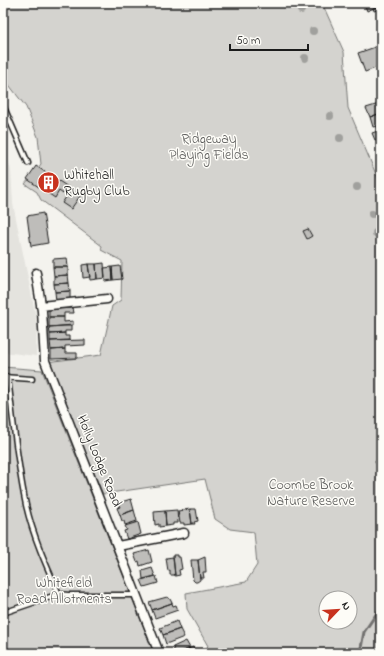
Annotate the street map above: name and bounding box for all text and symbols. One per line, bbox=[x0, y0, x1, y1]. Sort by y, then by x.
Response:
scale bar bbox=[230, 26, 308, 52]
text: 50 m bbox=[236, 32, 260, 50]
park label: Ridgeway Playing Fields bbox=[169, 129, 249, 167]
place label: Whitehall Rugby Club bbox=[64, 165, 130, 203]
building icon: Whitehall Rugby Club bbox=[35, 170, 61, 196]
street label: Holly Lodge Road bbox=[70, 412, 127, 511]
park label: Coombe Brook Nature Reserve bbox=[267, 475, 356, 512]
park label: Whitefield Road Allotments bbox=[16, 573, 112, 610]
north arrow bbox=[318, 590, 358, 630]
text: N bbox=[337, 599, 355, 613]

